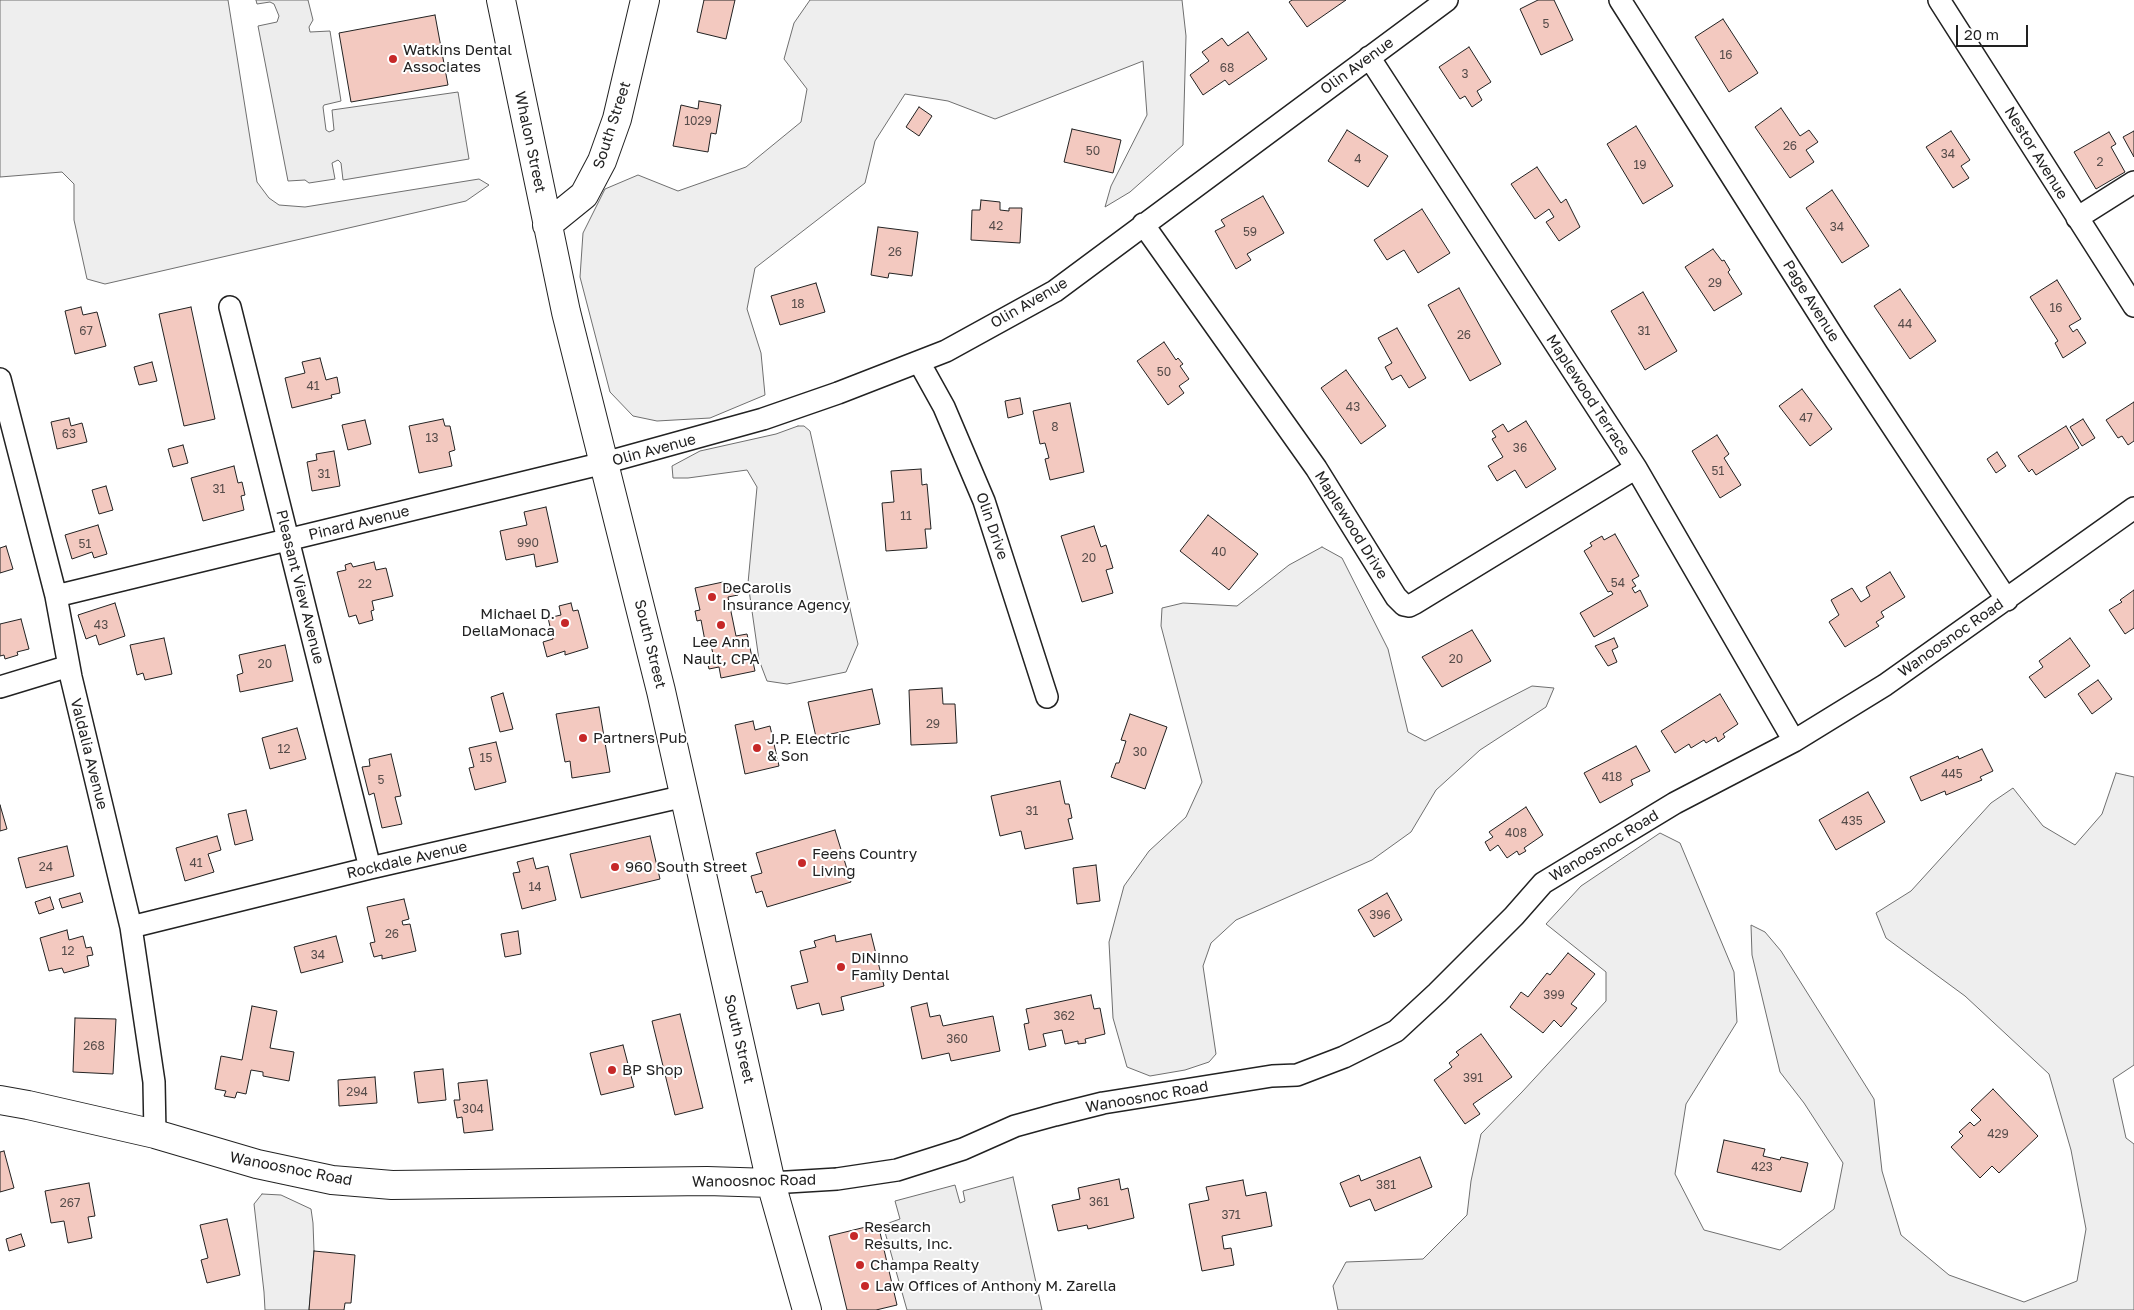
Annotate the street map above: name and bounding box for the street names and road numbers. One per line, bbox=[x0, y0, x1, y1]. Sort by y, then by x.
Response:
street label: Olin Avenue bbox=[1317, 33, 1397, 99]
street label: South Street bbox=[589, 79, 635, 171]
street label: Whalon Street bbox=[510, 90, 550, 194]
street label: Nestor Avenue bbox=[2000, 103, 2072, 203]
street label: Page Avenue bbox=[1779, 257, 1843, 345]
street label: Olin Avenue bbox=[987, 274, 1071, 332]
street label: Maplewood Terrace bbox=[1542, 331, 1634, 459]
street label: Olin Avenue bbox=[610, 430, 698, 470]
street label: Maplewood Drive bbox=[1311, 468, 1391, 582]
street label: Olin Drive bbox=[972, 490, 1012, 562]
street label: Pinard Avenue bbox=[307, 502, 411, 544]
street label: Pleasant View Avenue bbox=[272, 508, 328, 666]
street label: Wanoosnoc Road bbox=[1895, 595, 2007, 681]
street label: South Street bbox=[630, 598, 670, 690]
street label: Valdalia Avenue bbox=[66, 697, 112, 811]
street label: Wanoosnoc Road bbox=[1546, 806, 1662, 886]
street label: Rockdale Avenue bbox=[345, 837, 469, 883]
street label: South Street bbox=[720, 993, 758, 1085]
street label: Wanoosnoc Road bbox=[1084, 1077, 1210, 1117]
street label: Wanoosnoc Road bbox=[228, 1148, 354, 1190]
street label: Wanoosnoc Road bbox=[692, 1171, 816, 1191]

